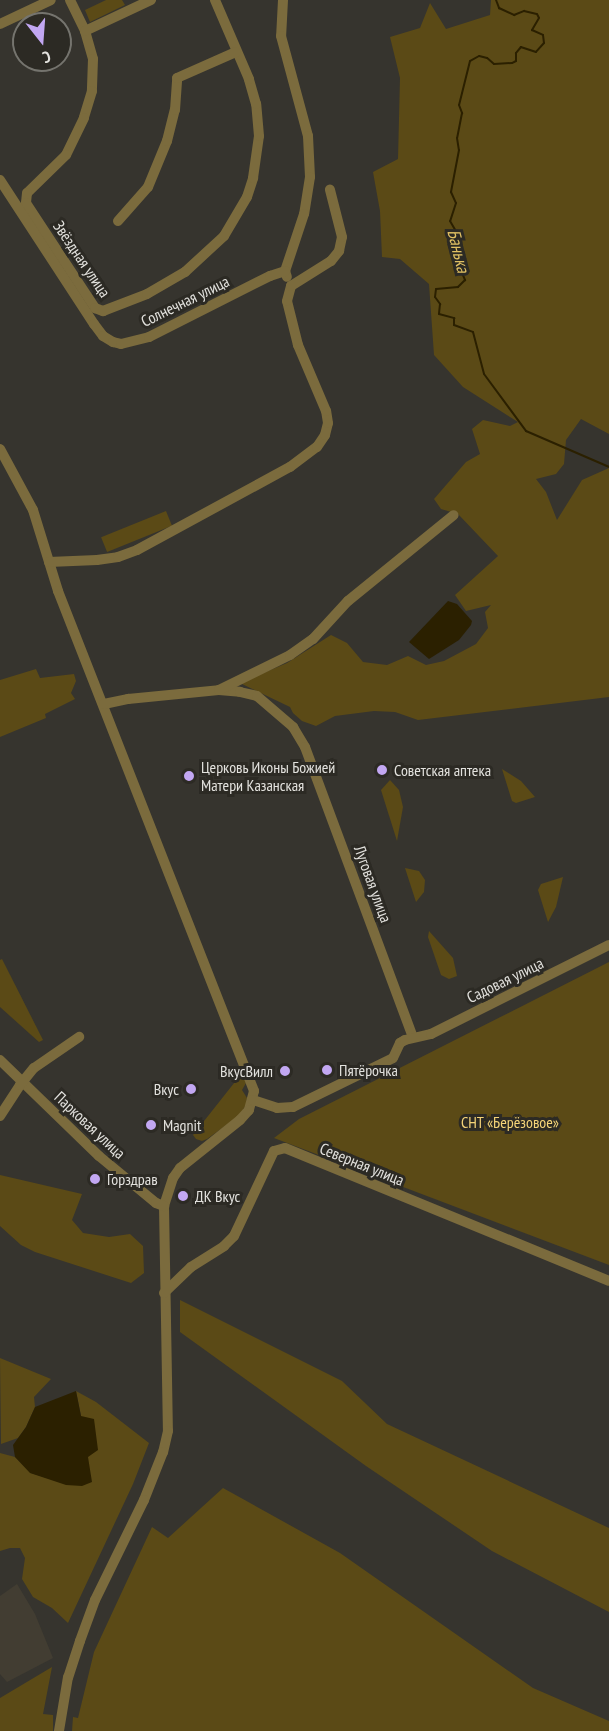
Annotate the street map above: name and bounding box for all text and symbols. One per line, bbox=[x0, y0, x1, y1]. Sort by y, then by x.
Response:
north arrow bbox=[12, 12, 72, 72]
text: С bbox=[40, 47, 53, 68]
street label: Звёздная улица bbox=[49, 217, 115, 301]
water label: Банька bbox=[442, 227, 474, 275]
street label: Солнечная улица bbox=[138, 271, 232, 331]
place label: Церковь Иконы Божией Матери Казанская bbox=[201, 757, 336, 795]
place label: Советская аптека bbox=[394, 760, 491, 780]
marker: Советская аптека bbox=[375, 763, 389, 777]
marker: Церковь Иконы Божией Матери Казанская bbox=[182, 769, 196, 783]
street label: Луговая улица bbox=[350, 843, 396, 925]
street label: Садовая улица bbox=[464, 953, 546, 1007]
place label: Пятёрочка bbox=[339, 1060, 398, 1080]
place label: ВкусВилл bbox=[220, 1061, 273, 1081]
marker: Пятёрочка bbox=[320, 1063, 334, 1077]
marker: ВкусВилл bbox=[278, 1064, 292, 1078]
place label: Вкус bbox=[154, 1079, 179, 1099]
marker: Вкус bbox=[184, 1082, 198, 1096]
street label: Парковая улица bbox=[51, 1087, 129, 1163]
park label: СНТ «Берёзовое» bbox=[461, 1112, 559, 1132]
place label: Magnit bbox=[163, 1115, 201, 1135]
marker: Magnit bbox=[144, 1118, 158, 1132]
street label: Северная улица bbox=[317, 1138, 407, 1190]
place label: Горздрав bbox=[107, 1169, 158, 1189]
marker: Горздрав bbox=[88, 1172, 102, 1186]
place label: ДК Вкус bbox=[195, 1186, 240, 1206]
marker: ДК Вкус bbox=[176, 1189, 190, 1203]

